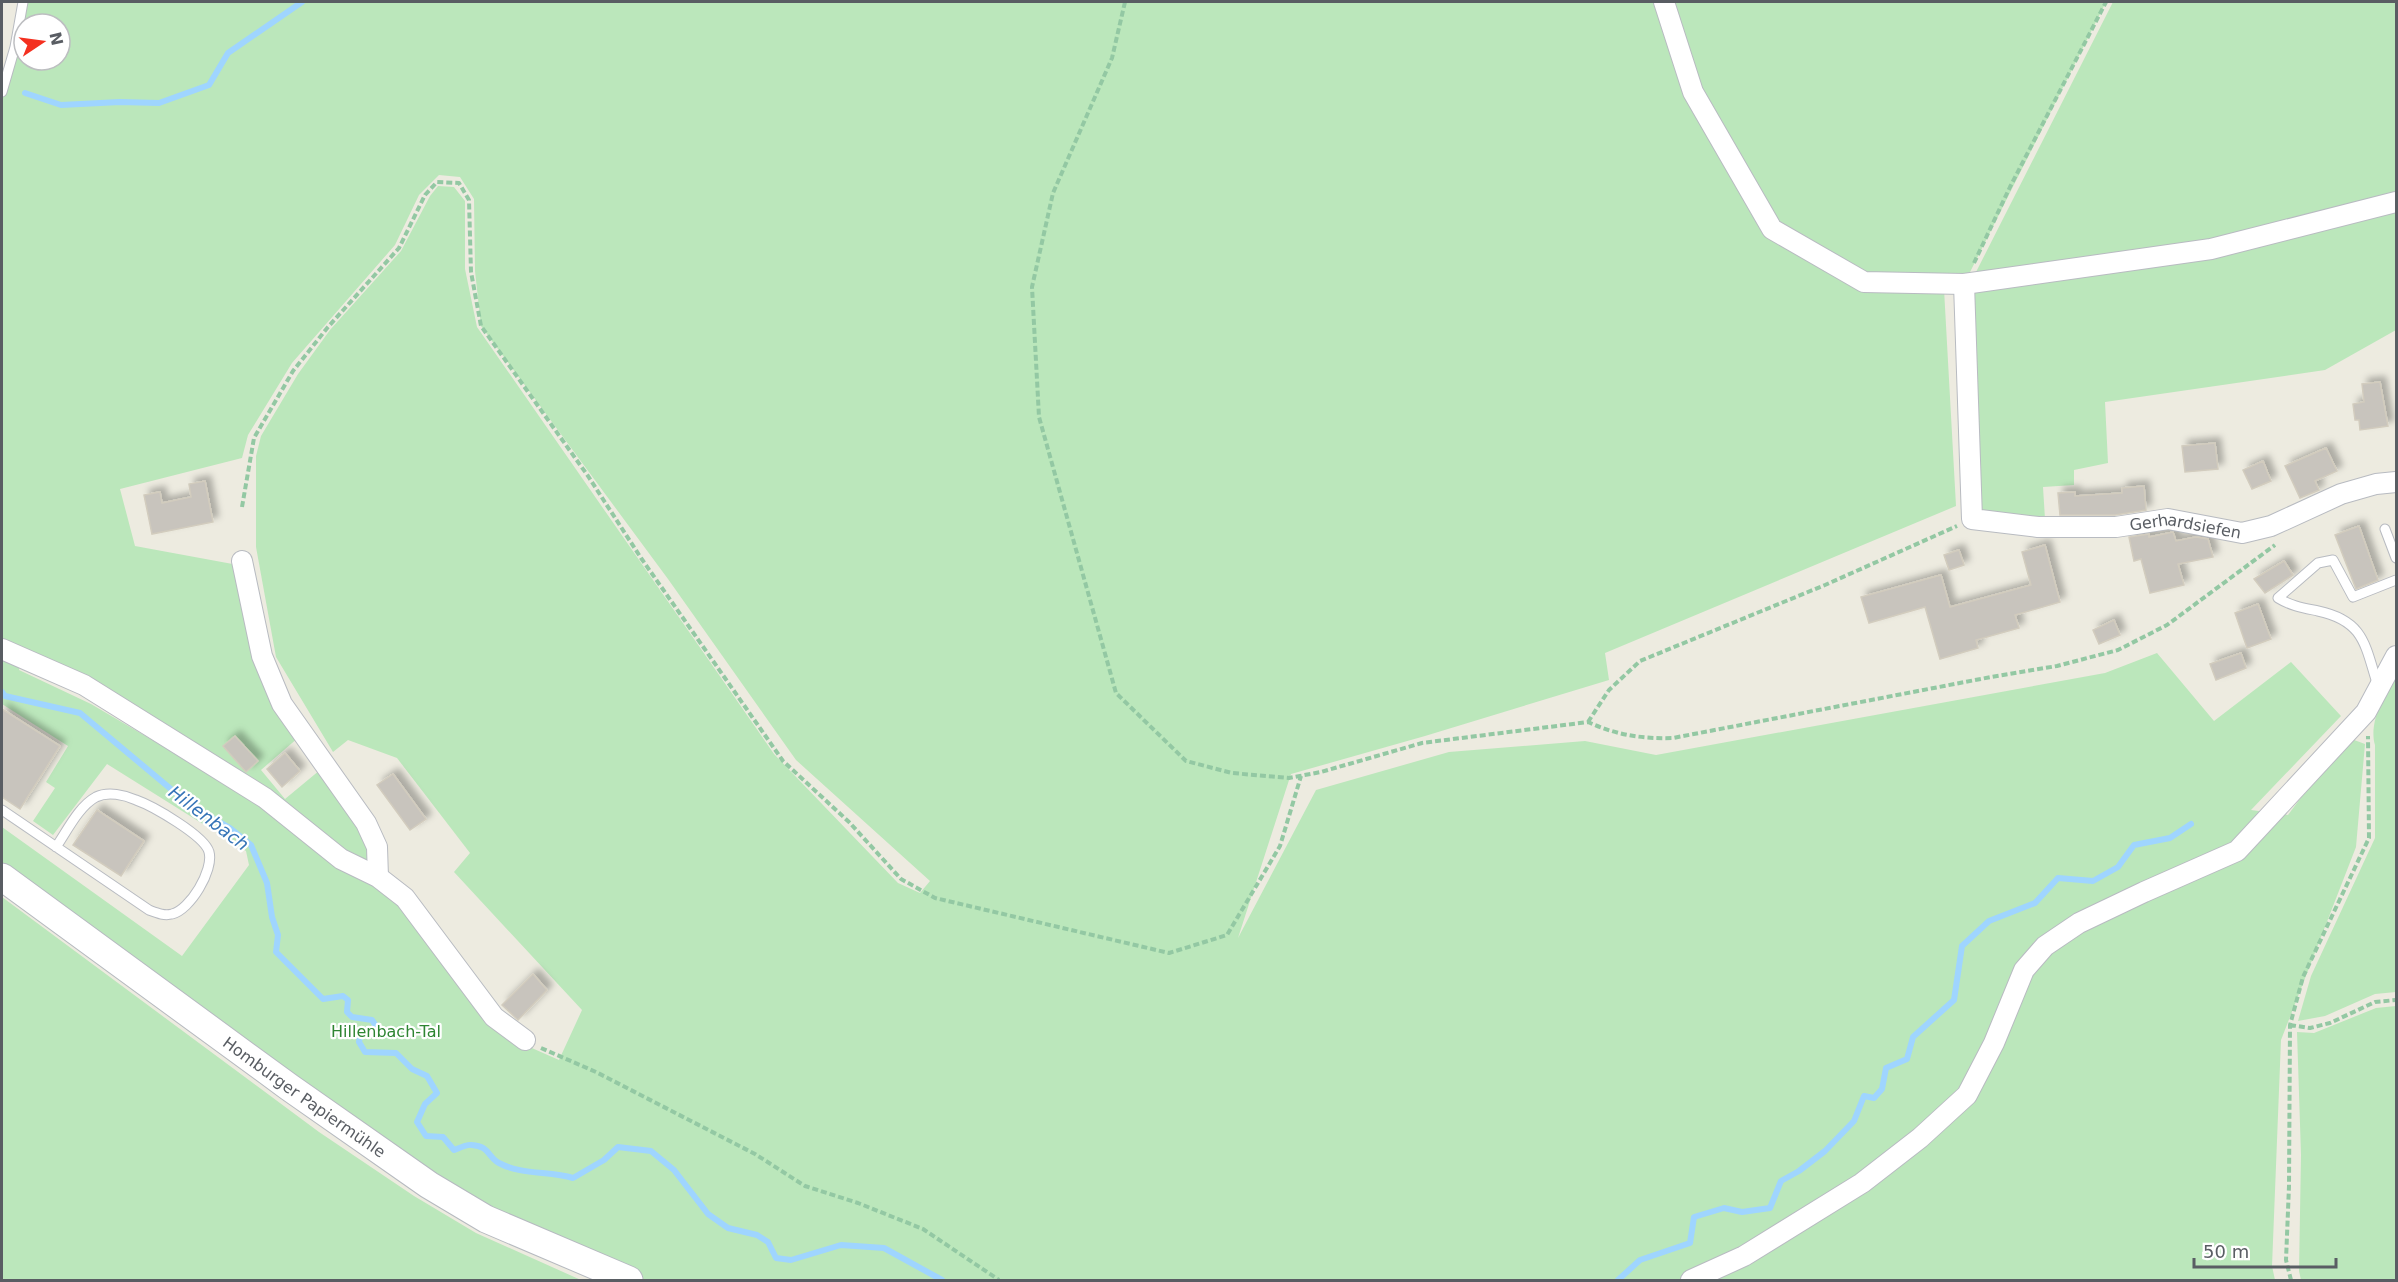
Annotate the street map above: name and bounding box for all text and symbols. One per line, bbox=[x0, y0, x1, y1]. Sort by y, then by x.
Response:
north arrow bbox=[12, 12, 72, 72]
text: N bbox=[45, 30, 67, 47]
street label: Gerhardsiefen bbox=[2128, 510, 2243, 542]
water label: Hillenbach bbox=[165, 781, 253, 855]
park label: Hillenbach-Tal bbox=[331, 1022, 441, 1041]
street label: Homburger Papiermühle bbox=[219, 1033, 390, 1161]
scale bar bbox=[2194, 1231, 2336, 1269]
text: 50 m bbox=[2203, 1241, 2249, 1262]

